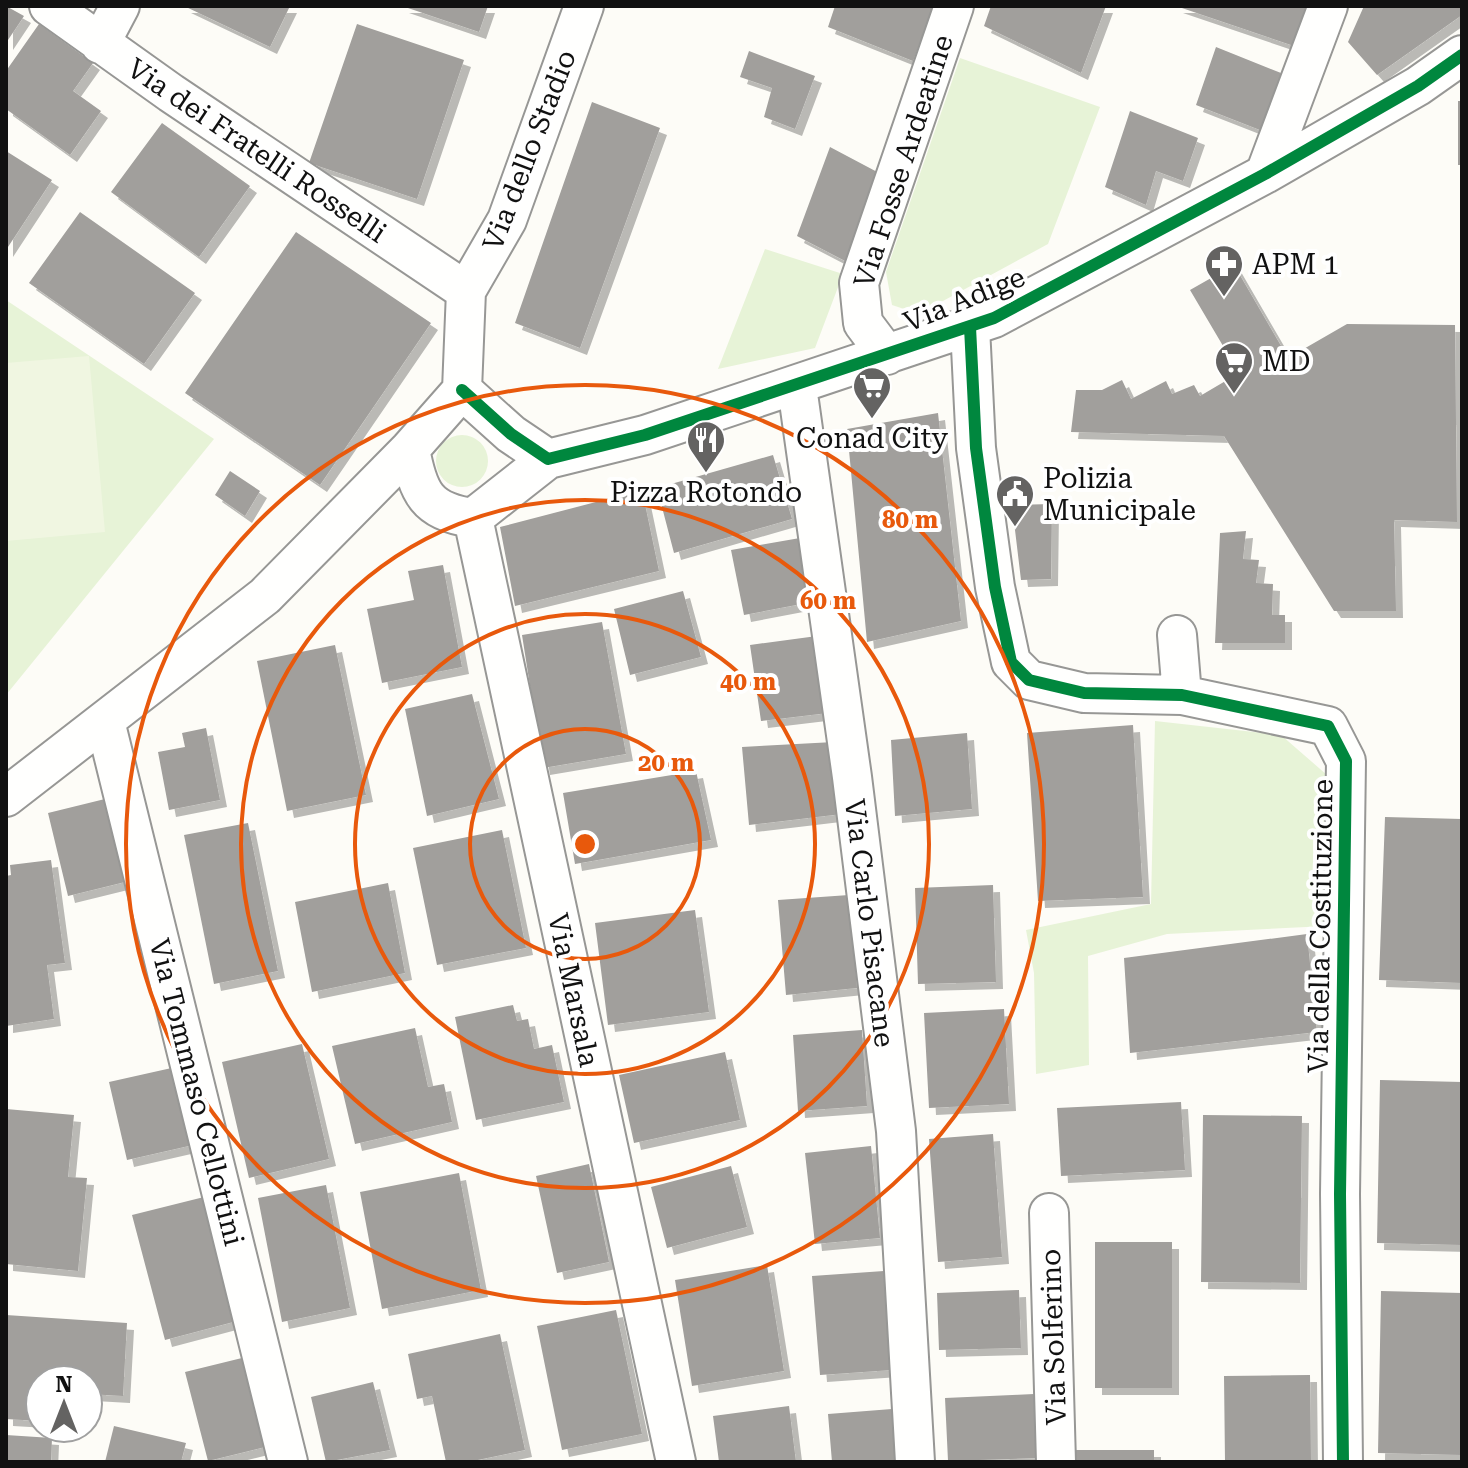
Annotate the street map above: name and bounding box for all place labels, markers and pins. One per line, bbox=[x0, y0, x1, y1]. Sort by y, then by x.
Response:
pharmacy icon: APM 1 bbox=[1203, 243, 1245, 298]
place label: APM 1 bbox=[1252, 248, 1339, 281]
supermarket icon: MD bbox=[1213, 340, 1255, 395]
place label: MD bbox=[1262, 345, 1310, 378]
supermarket icon: Conad City bbox=[851, 365, 893, 420]
restaurant icon: Pizza Rotondo bbox=[685, 419, 727, 474]
place label: Conad City bbox=[796, 422, 948, 455]
place label: Polizia Municipale bbox=[1043, 462, 1196, 527]
public building icon: Polizia Municipale bbox=[994, 473, 1036, 528]
place label: Pizza Rotondo bbox=[610, 476, 802, 509]
centre of rings bbox=[571, 830, 599, 858]

